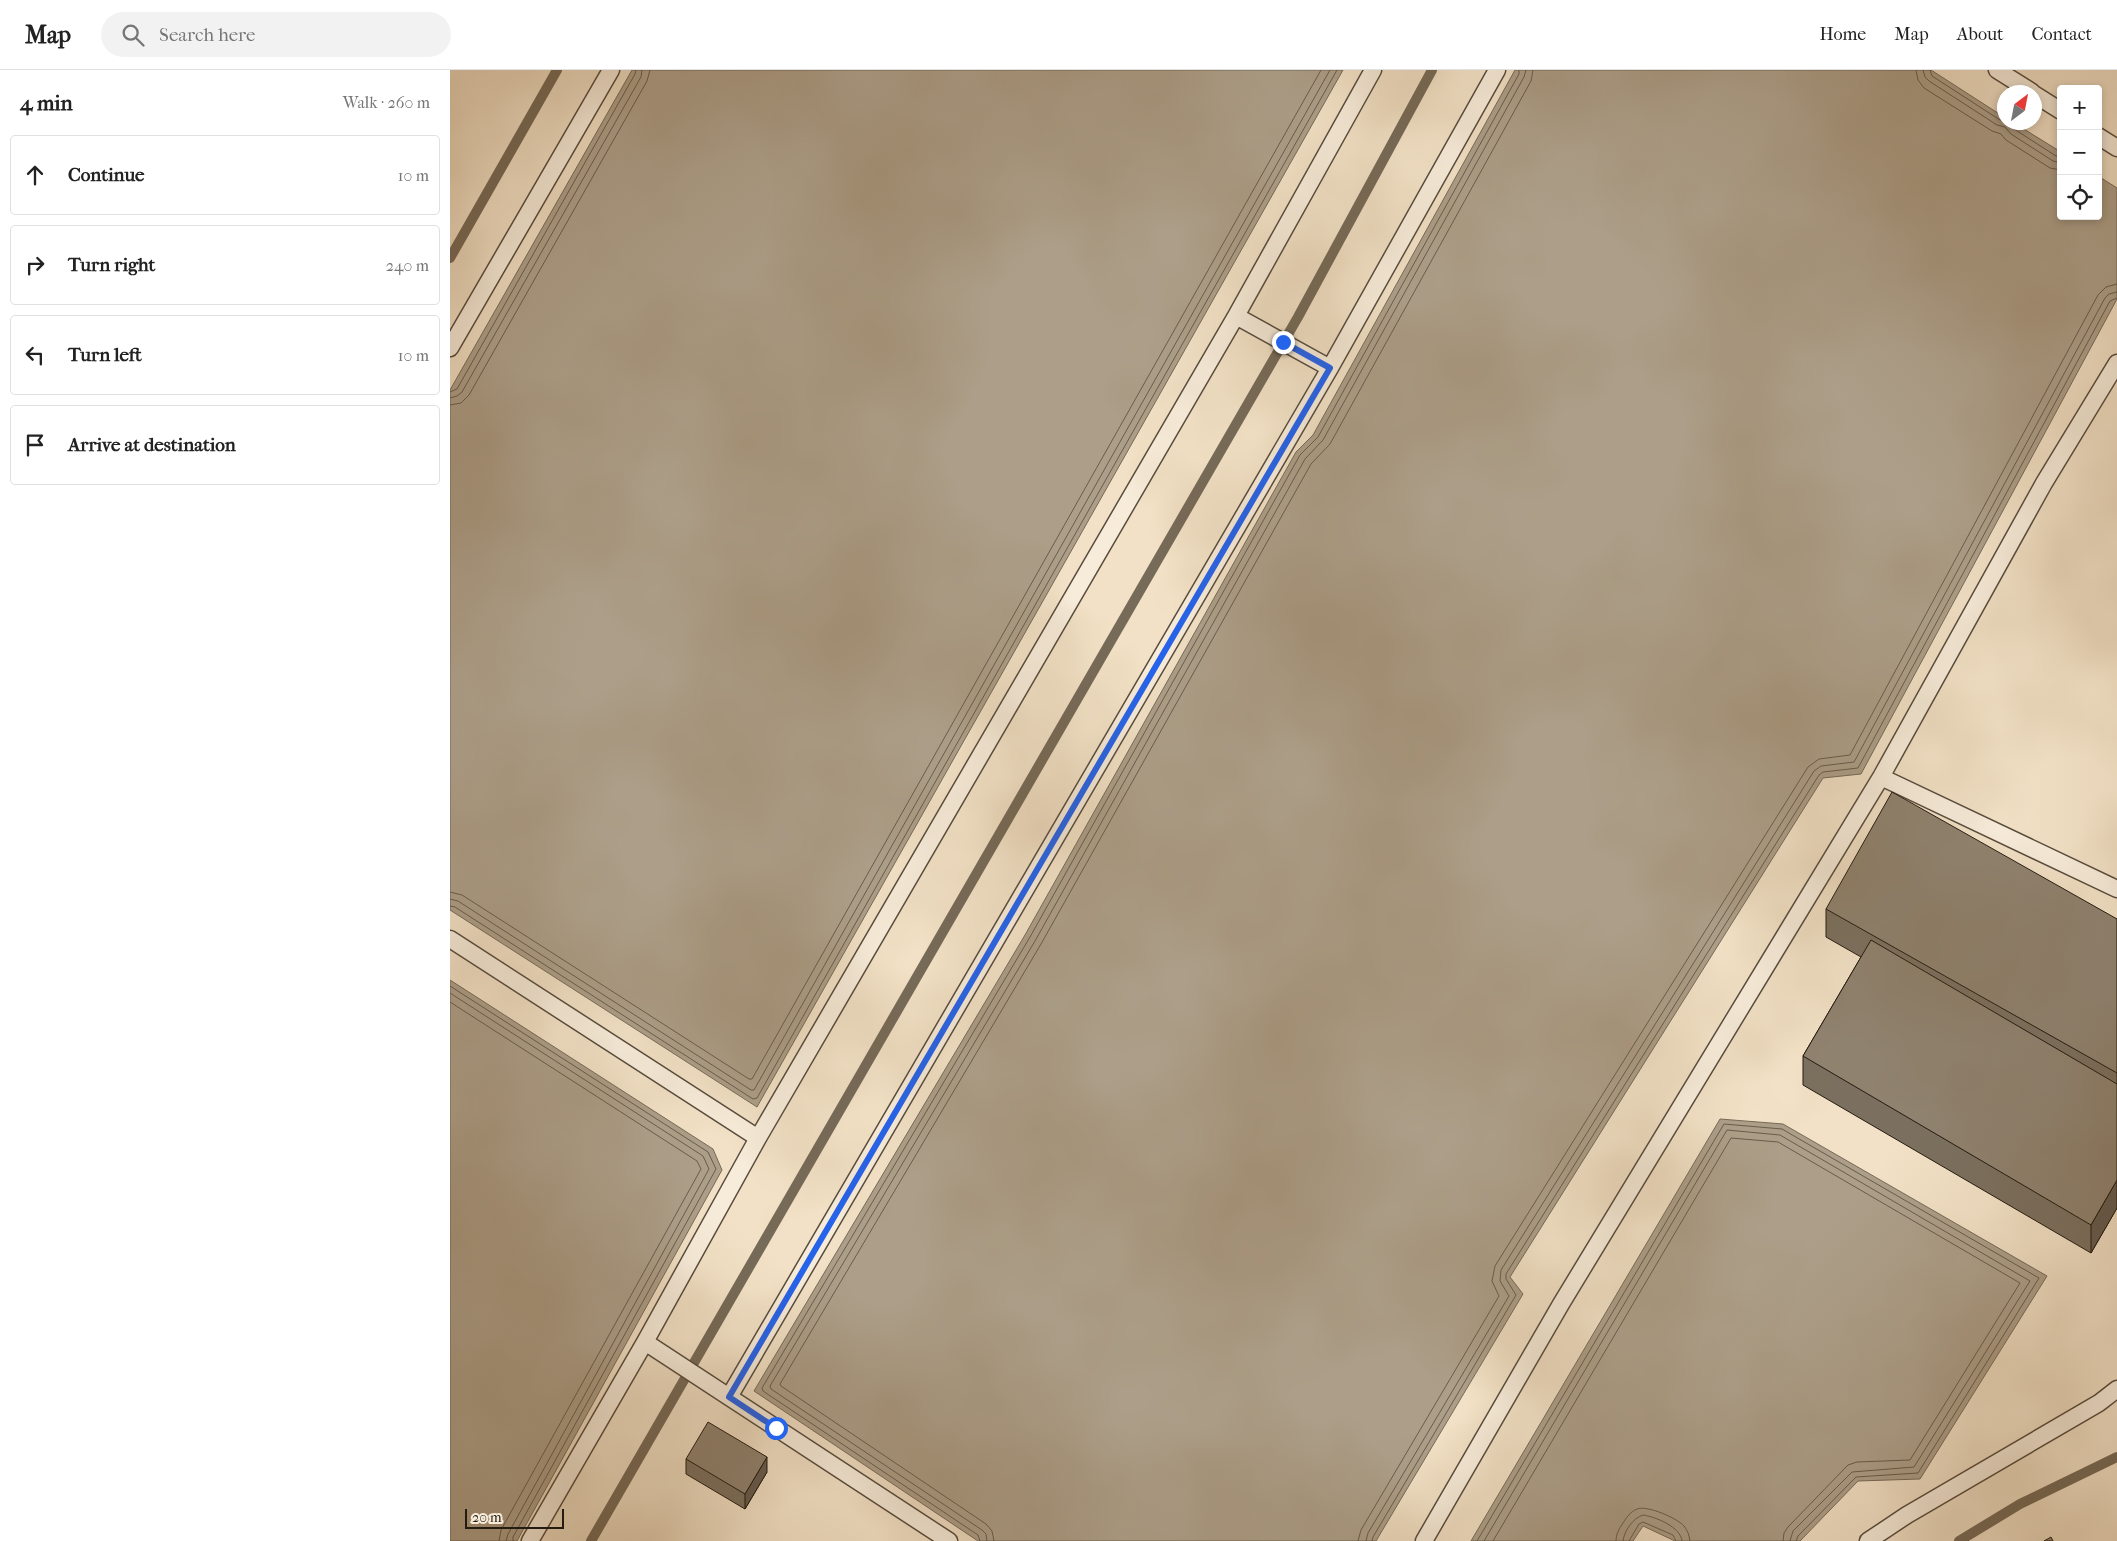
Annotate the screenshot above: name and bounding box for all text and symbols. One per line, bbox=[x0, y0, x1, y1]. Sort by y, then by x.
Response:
search box bbox=[101, 12, 451, 57]
text: Map bbox=[25, 21, 71, 49]
icon: search bbox=[119, 21, 147, 49]
text: Search here bbox=[159, 24, 255, 46]
text: Home bbox=[1819, 24, 1866, 45]
text: Map bbox=[1894, 24, 1929, 45]
text: About bbox=[1957, 24, 2003, 45]
text: Contact bbox=[2031, 24, 2092, 45]
north arrow bbox=[1997, 85, 2042, 130]
map controls bbox=[2057, 85, 2102, 220]
button: + bbox=[2057, 85, 2102, 130]
text: 4 min bbox=[20, 91, 73, 115]
text: Walk · 260 m bbox=[343, 93, 430, 112]
button: − bbox=[2057, 130, 2102, 175]
icon: ahead bbox=[21, 161, 49, 189]
text: Continue bbox=[68, 164, 144, 186]
text: 10 m bbox=[398, 166, 429, 185]
button: locate bbox=[2057, 175, 2102, 220]
icon: right bbox=[21, 251, 49, 279]
text: Turn right bbox=[68, 254, 155, 276]
text: 240 m bbox=[386, 256, 429, 275]
route end bbox=[1272, 331, 1295, 354]
icon: left bbox=[21, 341, 49, 369]
text: Turn left bbox=[68, 344, 142, 366]
text: 10 m bbox=[398, 346, 429, 365]
icon: arrive bbox=[21, 431, 49, 459]
text: Arrive at destination bbox=[68, 434, 236, 456]
route start bbox=[765, 1417, 788, 1440]
scale bar bbox=[465, 1506, 564, 1529]
text: 20 m bbox=[472, 1509, 502, 1526]

